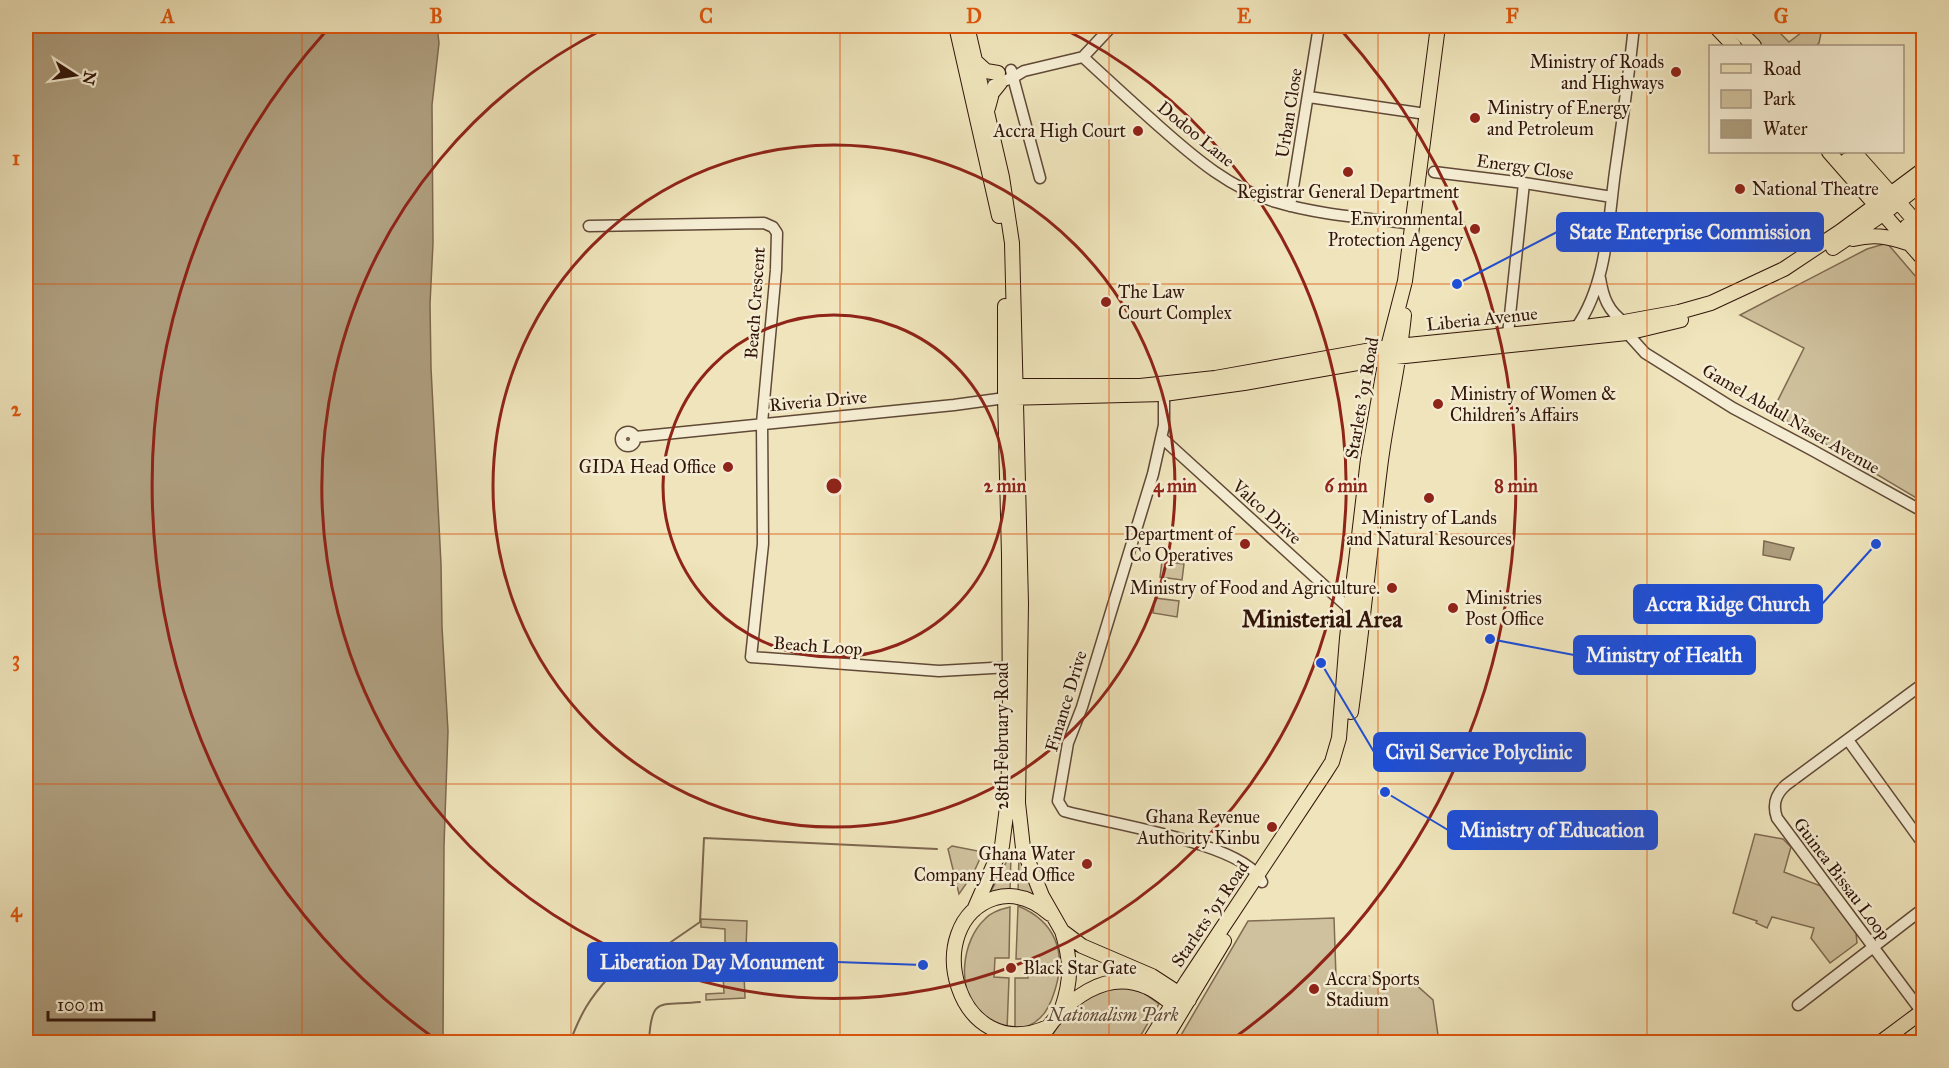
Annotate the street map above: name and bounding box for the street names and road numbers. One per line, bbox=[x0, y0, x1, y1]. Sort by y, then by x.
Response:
street label: Urban Close bbox=[1271, 66, 1307, 160]
street label: Dodoo Lane bbox=[1153, 96, 1239, 172]
street label: Energy Close bbox=[1475, 149, 1575, 186]
street label: Beach Crescent bbox=[740, 245, 770, 360]
street label: Liberia Avenue bbox=[1425, 302, 1539, 336]
street label: Starlets '91 Road bbox=[1340, 335, 1384, 461]
street label: Gamel Abdul Naser Avenue bbox=[1698, 359, 1884, 479]
street label: Riveria Drive bbox=[768, 386, 868, 416]
street label: Valco Drive bbox=[1227, 474, 1306, 549]
street label: Beach Loop bbox=[773, 632, 863, 660]
street label: Finance Drive bbox=[1040, 648, 1092, 754]
street label: 28th February Road bbox=[991, 662, 1013, 810]
street label: Guinea Bissau Loop bbox=[1789, 813, 1895, 945]
street label: Starlets '91 Road bbox=[1166, 857, 1254, 971]

